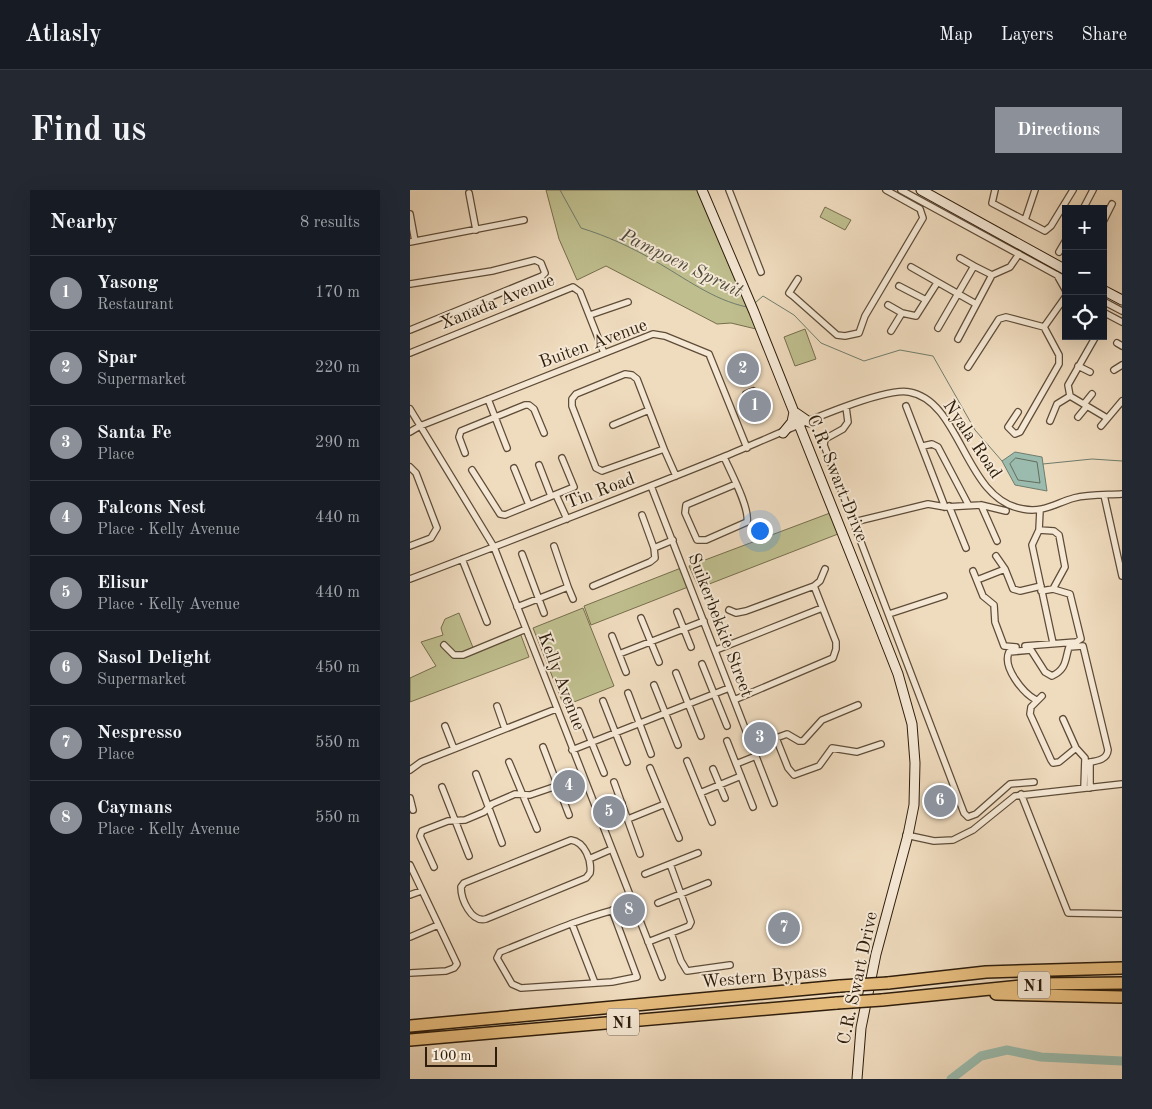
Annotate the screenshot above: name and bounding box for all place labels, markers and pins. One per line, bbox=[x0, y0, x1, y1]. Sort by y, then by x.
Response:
pin: 2 bbox=[727, 350, 759, 388]
pin: 1 bbox=[739, 387, 771, 425]
pin: 3 bbox=[744, 719, 776, 757]
pin: 4 bbox=[553, 767, 585, 805]
pin: 6 bbox=[924, 782, 956, 820]
pin: 5 bbox=[593, 793, 625, 831]
pin: 8 bbox=[613, 891, 645, 929]
pin: 7 bbox=[768, 909, 800, 947]

